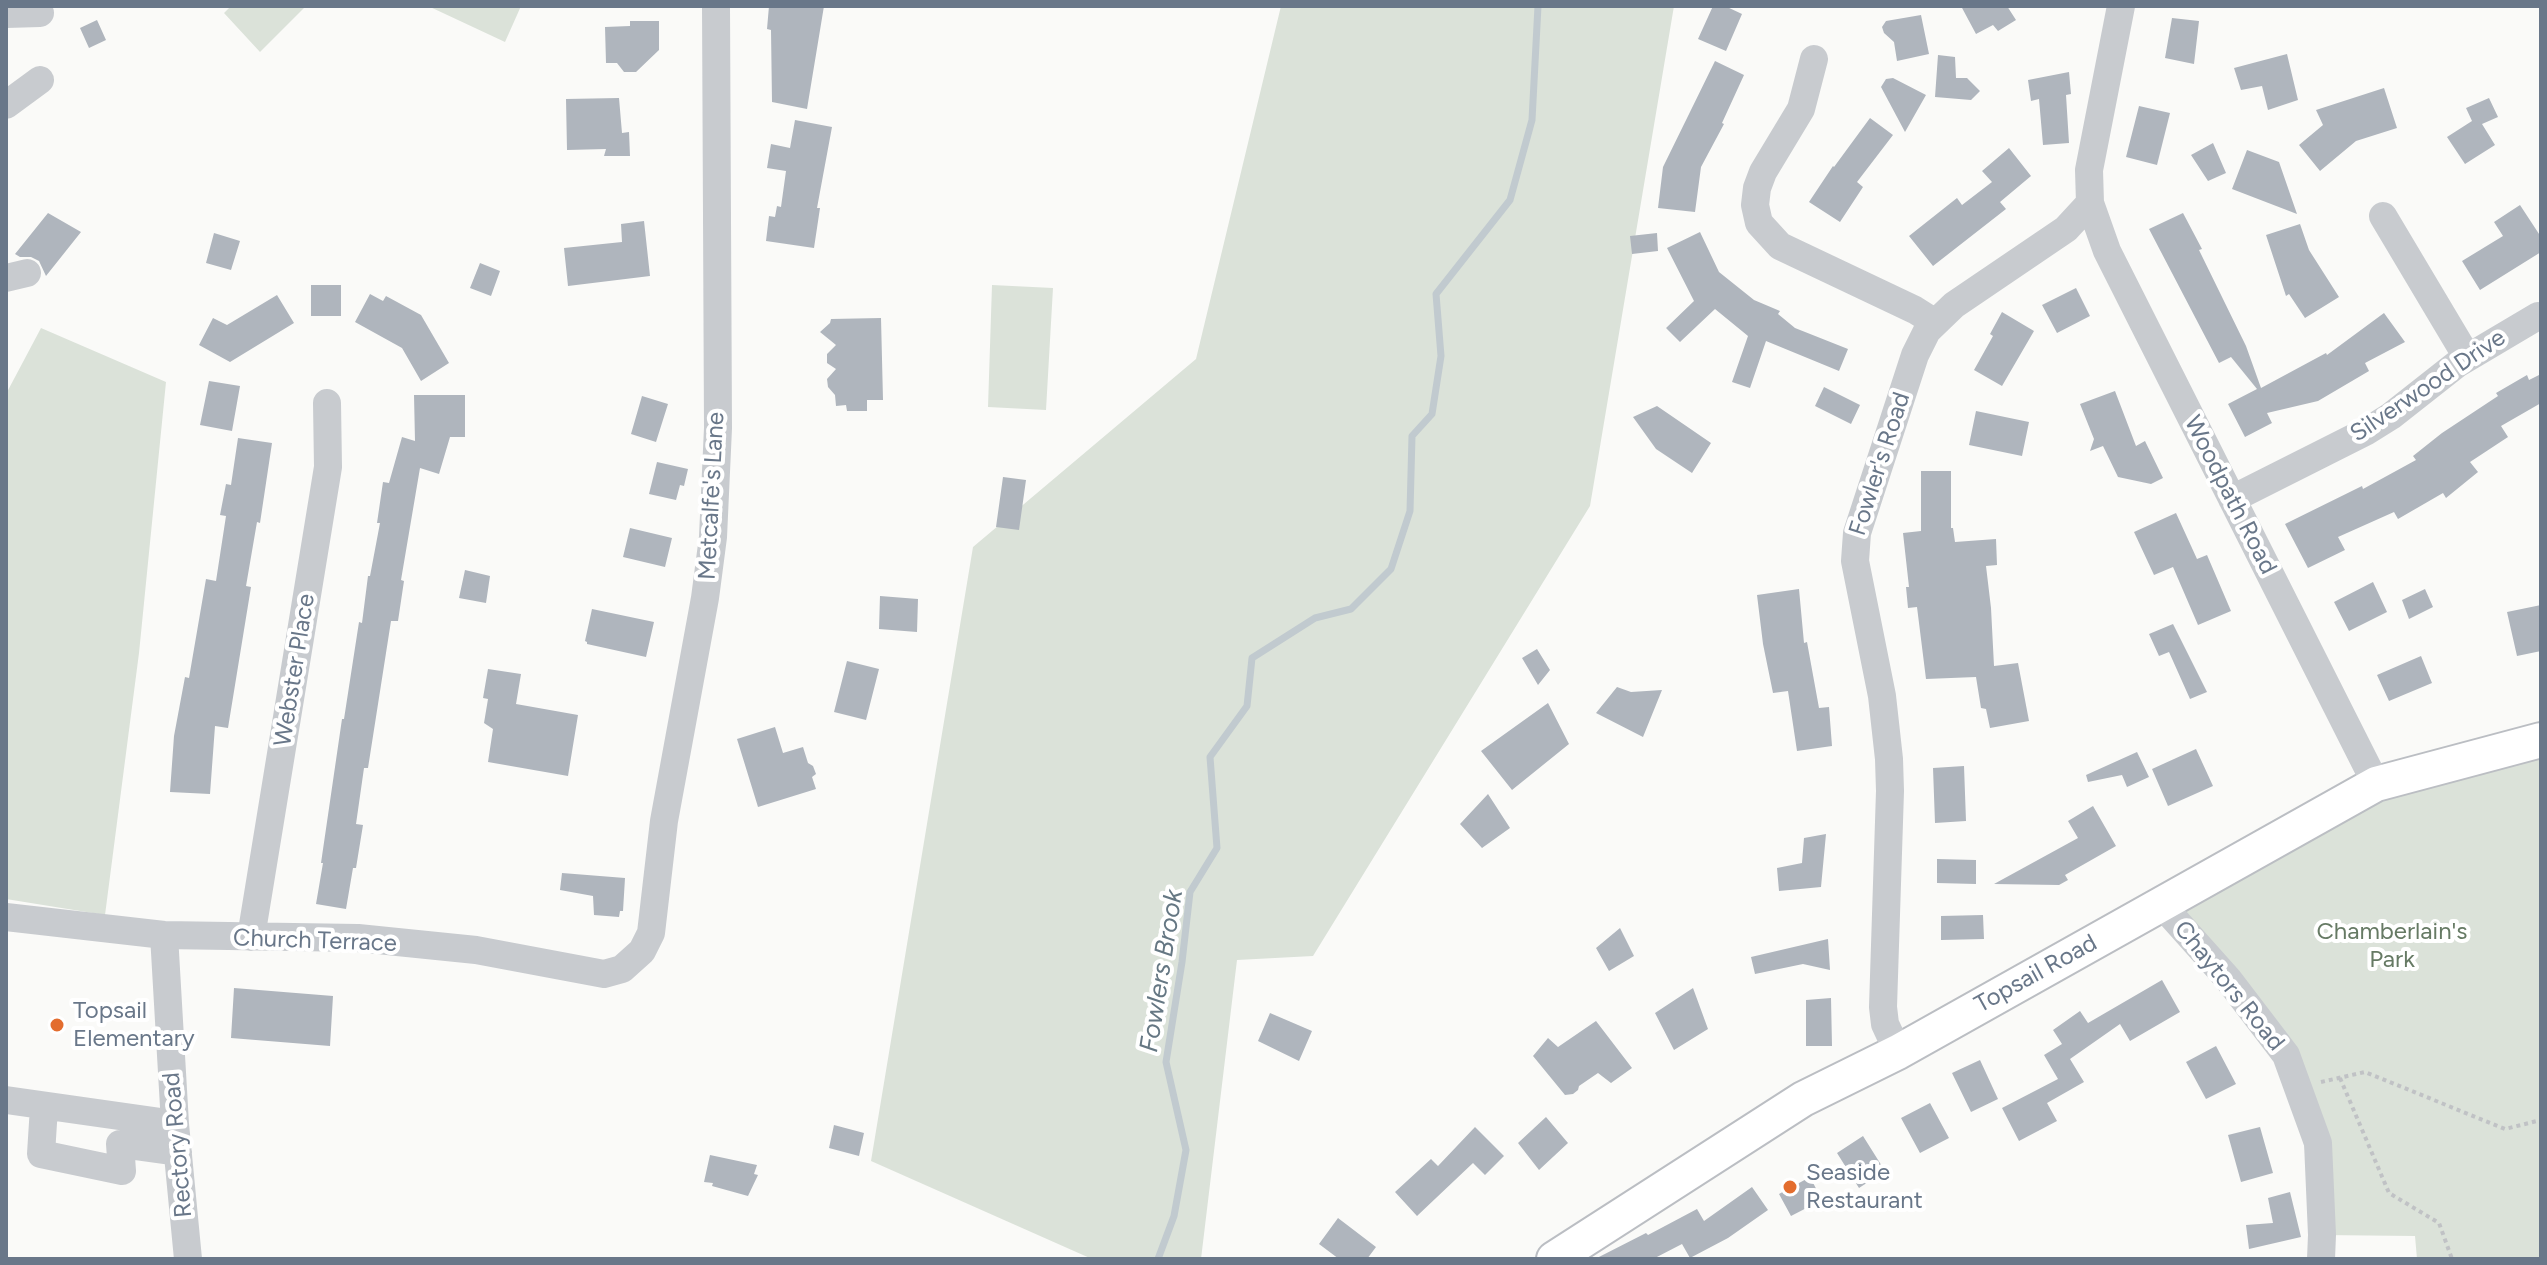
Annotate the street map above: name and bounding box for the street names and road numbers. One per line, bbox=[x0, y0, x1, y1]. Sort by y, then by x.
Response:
street label: Silverwood Drive bbox=[2345, 323, 2511, 449]
street label: Fowler's Road bbox=[1843, 389, 1917, 539]
street label: Metcalfe's Lane bbox=[693, 411, 731, 581]
street label: Woodpath Road bbox=[2178, 411, 2282, 579]
street label: Webster Place bbox=[269, 592, 321, 748]
street label: Chaytors Road bbox=[2168, 915, 2290, 1057]
street label: Church Terrace bbox=[233, 924, 397, 958]
street label: Topsail Road bbox=[1970, 929, 2102, 1019]
street label: Rectory Road bbox=[157, 1071, 199, 1219]

